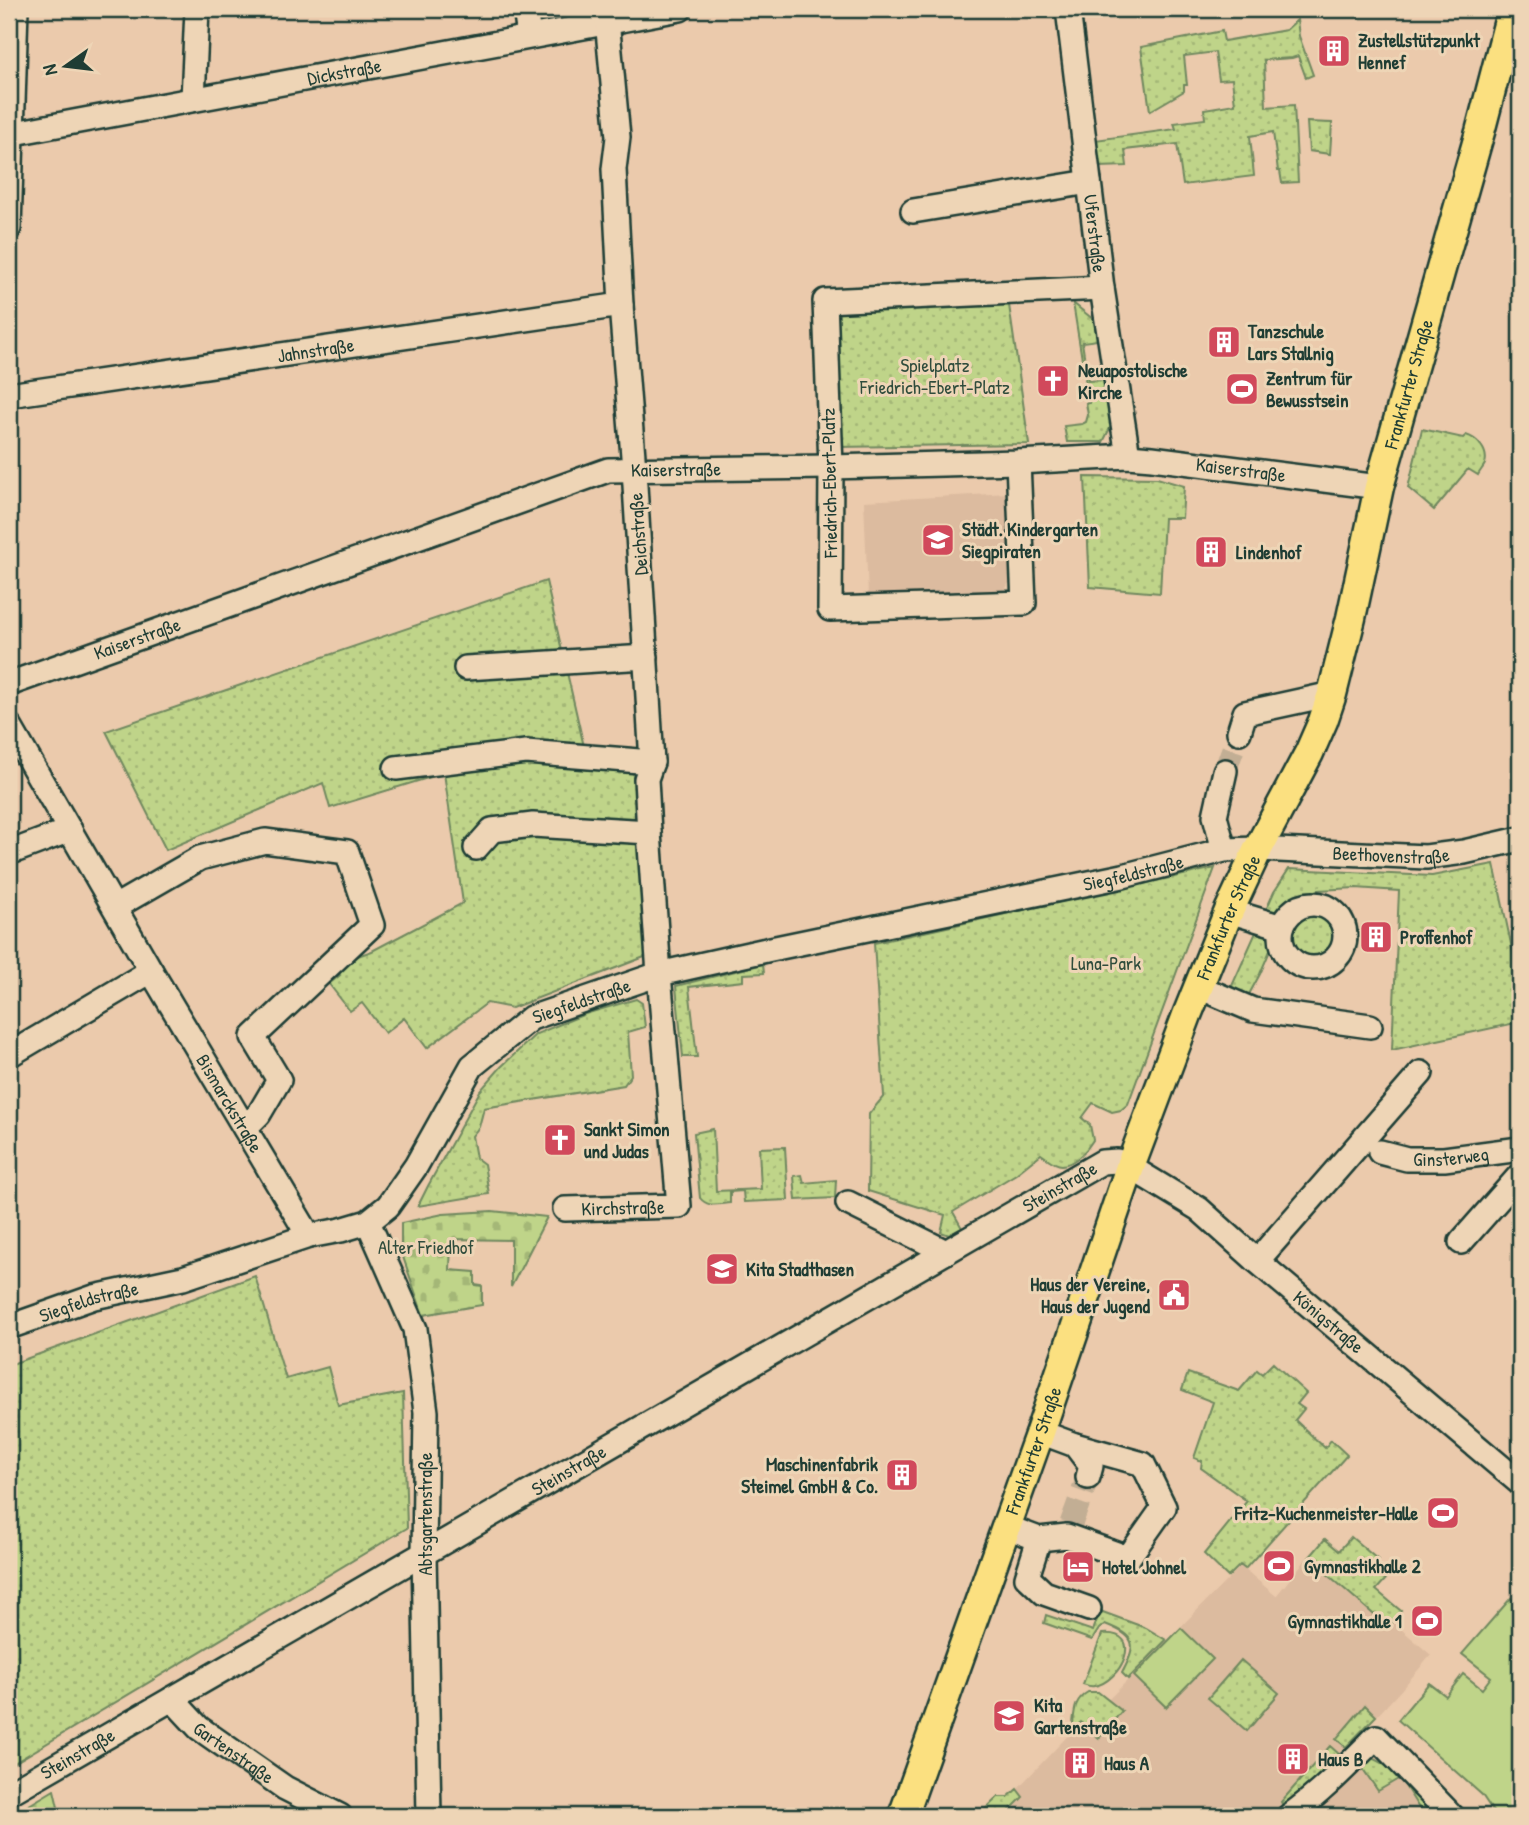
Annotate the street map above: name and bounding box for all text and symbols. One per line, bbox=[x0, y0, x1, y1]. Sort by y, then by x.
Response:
place label: Zustellstützpunkt Hennef bbox=[1358, 27, 1481, 75]
north arrow bbox=[32, 32, 102, 102]
building icon: Zustellstützpunkt Hennef bbox=[1315, 32, 1353, 70]
street label: Dickstraße bbox=[305, 52, 384, 91]
text: N bbox=[36, 62, 63, 78]
street label: Uferstraße bbox=[1078, 193, 1113, 274]
street label: Frankfurter Straße bbox=[1377, 316, 1439, 453]
place label: Tanzschule Lars Stallnig bbox=[1247, 318, 1334, 367]
building icon: Tanzschule Lars Stallnig bbox=[1205, 323, 1243, 361]
street label: Jahnstraße bbox=[276, 331, 356, 368]
park label: Spielplatz Friedrich-Ebert-Platz bbox=[859, 352, 1010, 400]
place label: Neuapostolische Kirche bbox=[1078, 357, 1188, 405]
church icon: Neuapostolische Kirche bbox=[1034, 362, 1072, 400]
place label: Zentrum für Bewusstsein bbox=[1266, 365, 1353, 413]
sports icon: Zentrum für Bewusstsein bbox=[1223, 370, 1261, 408]
street label: Friedrich-Ebert-Platz bbox=[815, 408, 843, 559]
street label: Kaiserstraße bbox=[1195, 451, 1288, 488]
street label: Kaiserstraße bbox=[631, 455, 722, 483]
street label: Deichstraße bbox=[622, 492, 654, 576]
place label: Städt. Kindergarten Siegpiraten bbox=[962, 516, 1098, 565]
school or university icon: Städt. Kindergarten Siegpiraten bbox=[919, 521, 957, 559]
building icon: Lindenhof bbox=[1192, 533, 1230, 571]
place label: Lindenhof bbox=[1236, 539, 1303, 565]
street label: Kaiserstraße bbox=[90, 611, 184, 666]
street label: Beethovenstraße bbox=[1332, 840, 1452, 870]
street label: Siegfeldstraße bbox=[1081, 848, 1186, 897]
street label: Frankfurter Straße bbox=[1189, 850, 1267, 984]
building icon: Proffenhof bbox=[1357, 918, 1395, 956]
place label: Proffenhof bbox=[1400, 924, 1474, 950]
park label: Luna-Park bbox=[1071, 950, 1141, 976]
street label: Siegfeldstraße bbox=[529, 972, 634, 1030]
street label: Bismarckstraße bbox=[190, 1049, 270, 1158]
place label: Sankt Simon und Judas bbox=[584, 1116, 670, 1164]
church icon: Sankt Simon und Judas bbox=[541, 1121, 579, 1159]
street label: Ginsterweg bbox=[1413, 1140, 1490, 1172]
street label: Steinstraße bbox=[1018, 1155, 1102, 1218]
street label: Kirchstraße bbox=[581, 1193, 665, 1222]
park label: Alter Friedhof bbox=[378, 1234, 474, 1260]
school or university icon: Kita Stadthasen bbox=[703, 1250, 741, 1288]
place label: Kita Stadthasen bbox=[746, 1256, 855, 1282]
place label: Haus der Vereine, Haus der Jugend bbox=[1030, 1271, 1151, 1320]
street label: Siegfeldstraße bbox=[36, 1275, 141, 1328]
public building icon: Haus der Vereine, Haus der Jugend bbox=[1155, 1276, 1193, 1314]
street label: Königstraße bbox=[1288, 1284, 1370, 1359]
street label: Frankfurter Straße bbox=[998, 1383, 1068, 1519]
street label: Steinstraße bbox=[526, 1438, 611, 1502]
place label: Maschinenfabrik Steimel GmbH & Co. bbox=[741, 1451, 878, 1499]
street label: Abtsgartenstraße bbox=[412, 1452, 438, 1576]
building icon: Maschinenfabrik Steimel GmbH & Co. bbox=[883, 1456, 921, 1494]
sports icon: Fritz-Kuchenmeister-Halle bbox=[1424, 1494, 1462, 1532]
place label: Fritz-Kuchenmeister-Halle bbox=[1234, 1500, 1418, 1526]
sports icon: Gymnastikhalle 2 bbox=[1260, 1547, 1298, 1585]
hotel icon: Hotel Johnel bbox=[1059, 1548, 1097, 1586]
place label: Gymnastikhalle 2 bbox=[1304, 1553, 1421, 1580]
place label: Hotel Johnel bbox=[1102, 1554, 1187, 1580]
sports icon: Gymnastikhalle 1 bbox=[1408, 1602, 1446, 1640]
place label: Gymnastikhalle 1 bbox=[1287, 1608, 1402, 1635]
place label: Kita Gartenstraße bbox=[1034, 1692, 1127, 1741]
school or university icon: Kita Gartenstraße bbox=[990, 1697, 1028, 1735]
street label: Gartenstraße bbox=[188, 1715, 280, 1790]
street label: Steinstraße bbox=[35, 1722, 120, 1785]
building icon: Haus B bbox=[1274, 1740, 1312, 1778]
building icon: Haus A bbox=[1061, 1744, 1099, 1782]
place label: Haus B bbox=[1318, 1746, 1364, 1772]
place label: Haus A bbox=[1104, 1750, 1150, 1776]

